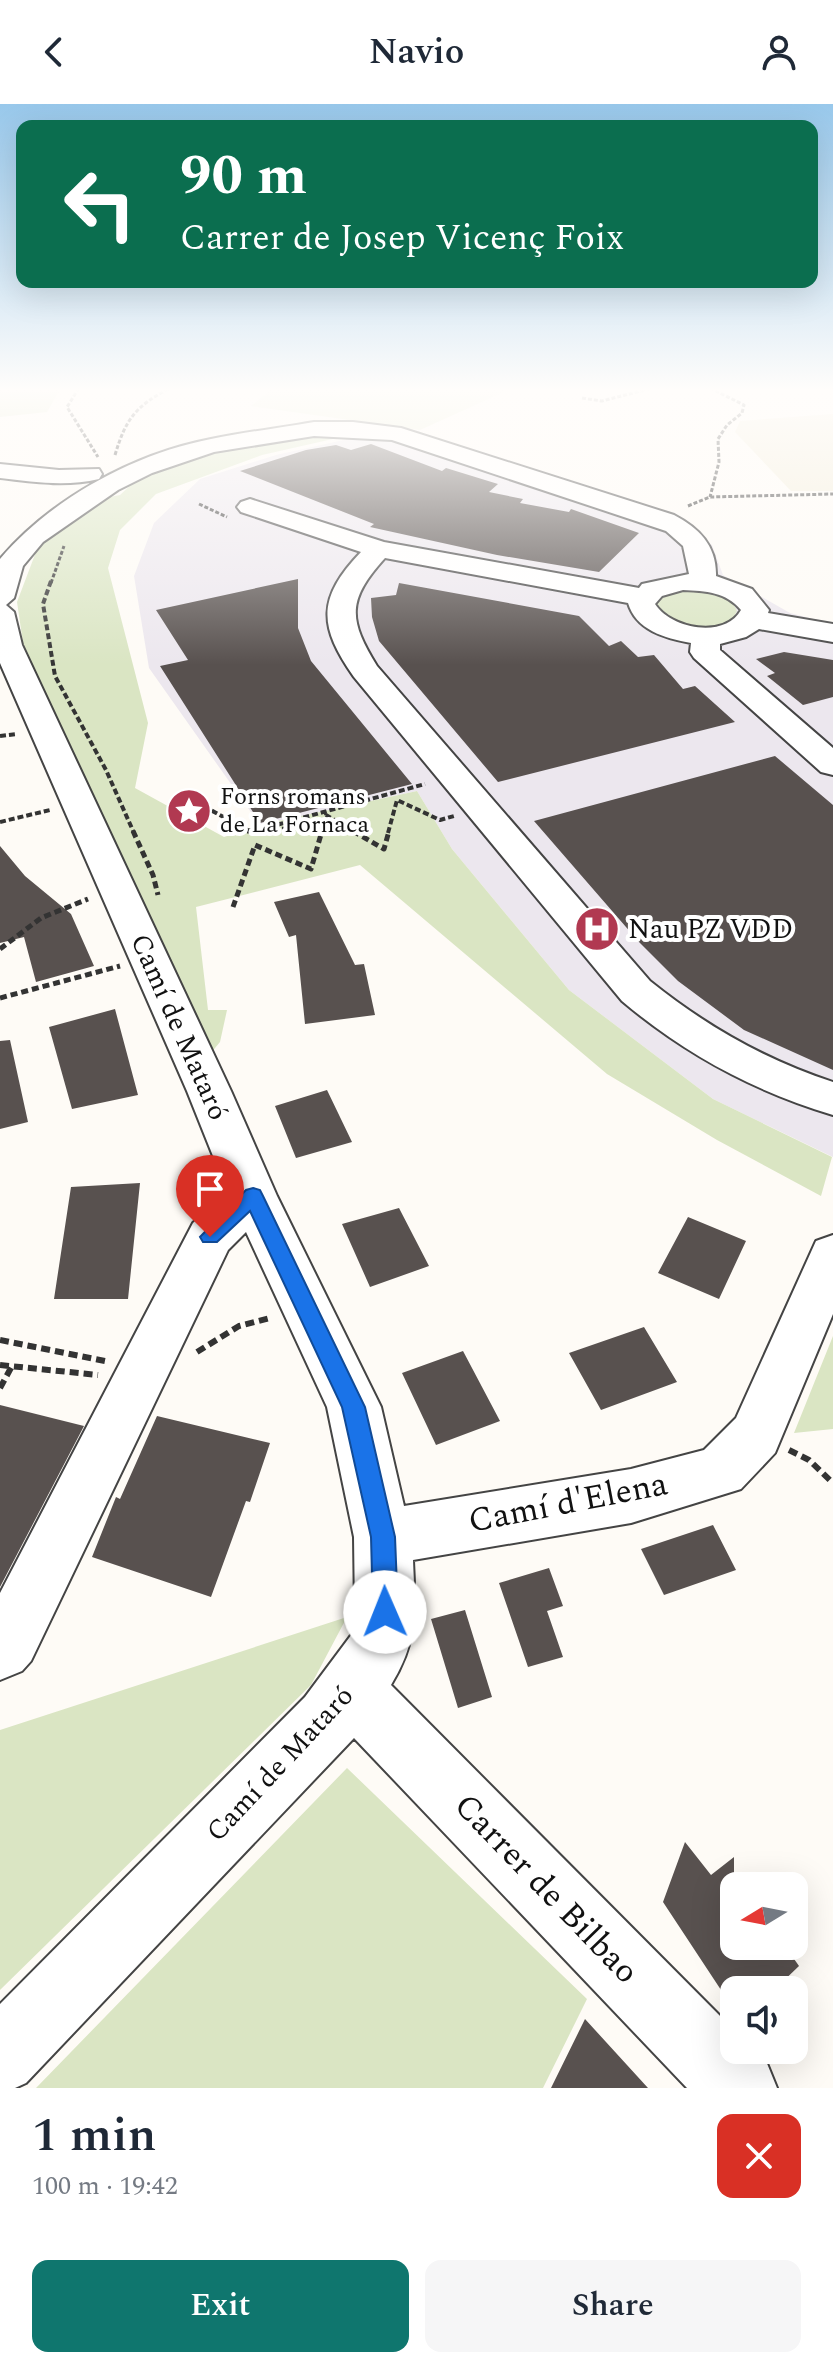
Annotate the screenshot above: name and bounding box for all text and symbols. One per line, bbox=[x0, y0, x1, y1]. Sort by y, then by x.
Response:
text: Navio bbox=[369, 25, 464, 80]
icon: back bbox=[32, 30, 76, 74]
icon: person bbox=[757, 30, 801, 74]
text: 90 m bbox=[180, 134, 307, 219]
icon: left bbox=[48, 152, 152, 256]
text: Carrer de Josep Vicenç Foix bbox=[180, 211, 624, 266]
place label: Forns romans de La Fornaca bbox=[220, 779, 370, 843]
place icon: Forns romans de La Fornaca bbox=[165, 787, 213, 835]
hospital icon: Nau PZ VDD bbox=[573, 905, 621, 953]
place label: Nau PZ VDD bbox=[628, 908, 793, 951]
street label: Camí de Mataró bbox=[119, 927, 239, 1127]
pin bbox=[176, 1155, 244, 1237]
icon: arrive bbox=[188, 1167, 232, 1211]
street label: Camí d'Elena bbox=[464, 1458, 672, 1548]
position arrow bbox=[343, 1570, 427, 1654]
street label: Camí de Mataró bbox=[196, 1676, 364, 1852]
street label: Carrer de Bilbao bbox=[441, 1782, 651, 1996]
north arrow bbox=[720, 1872, 808, 1960]
map controls bbox=[720, 1872, 808, 2064]
button: sound bbox=[720, 1976, 808, 2064]
text: 1 min bbox=[32, 2099, 157, 2172]
button: close bbox=[717, 2114, 801, 2198]
text: 100 m · 19:42 bbox=[32, 2166, 178, 2206]
button: Exit bbox=[32, 2260, 409, 2352]
button: Share bbox=[425, 2260, 801, 2352]

